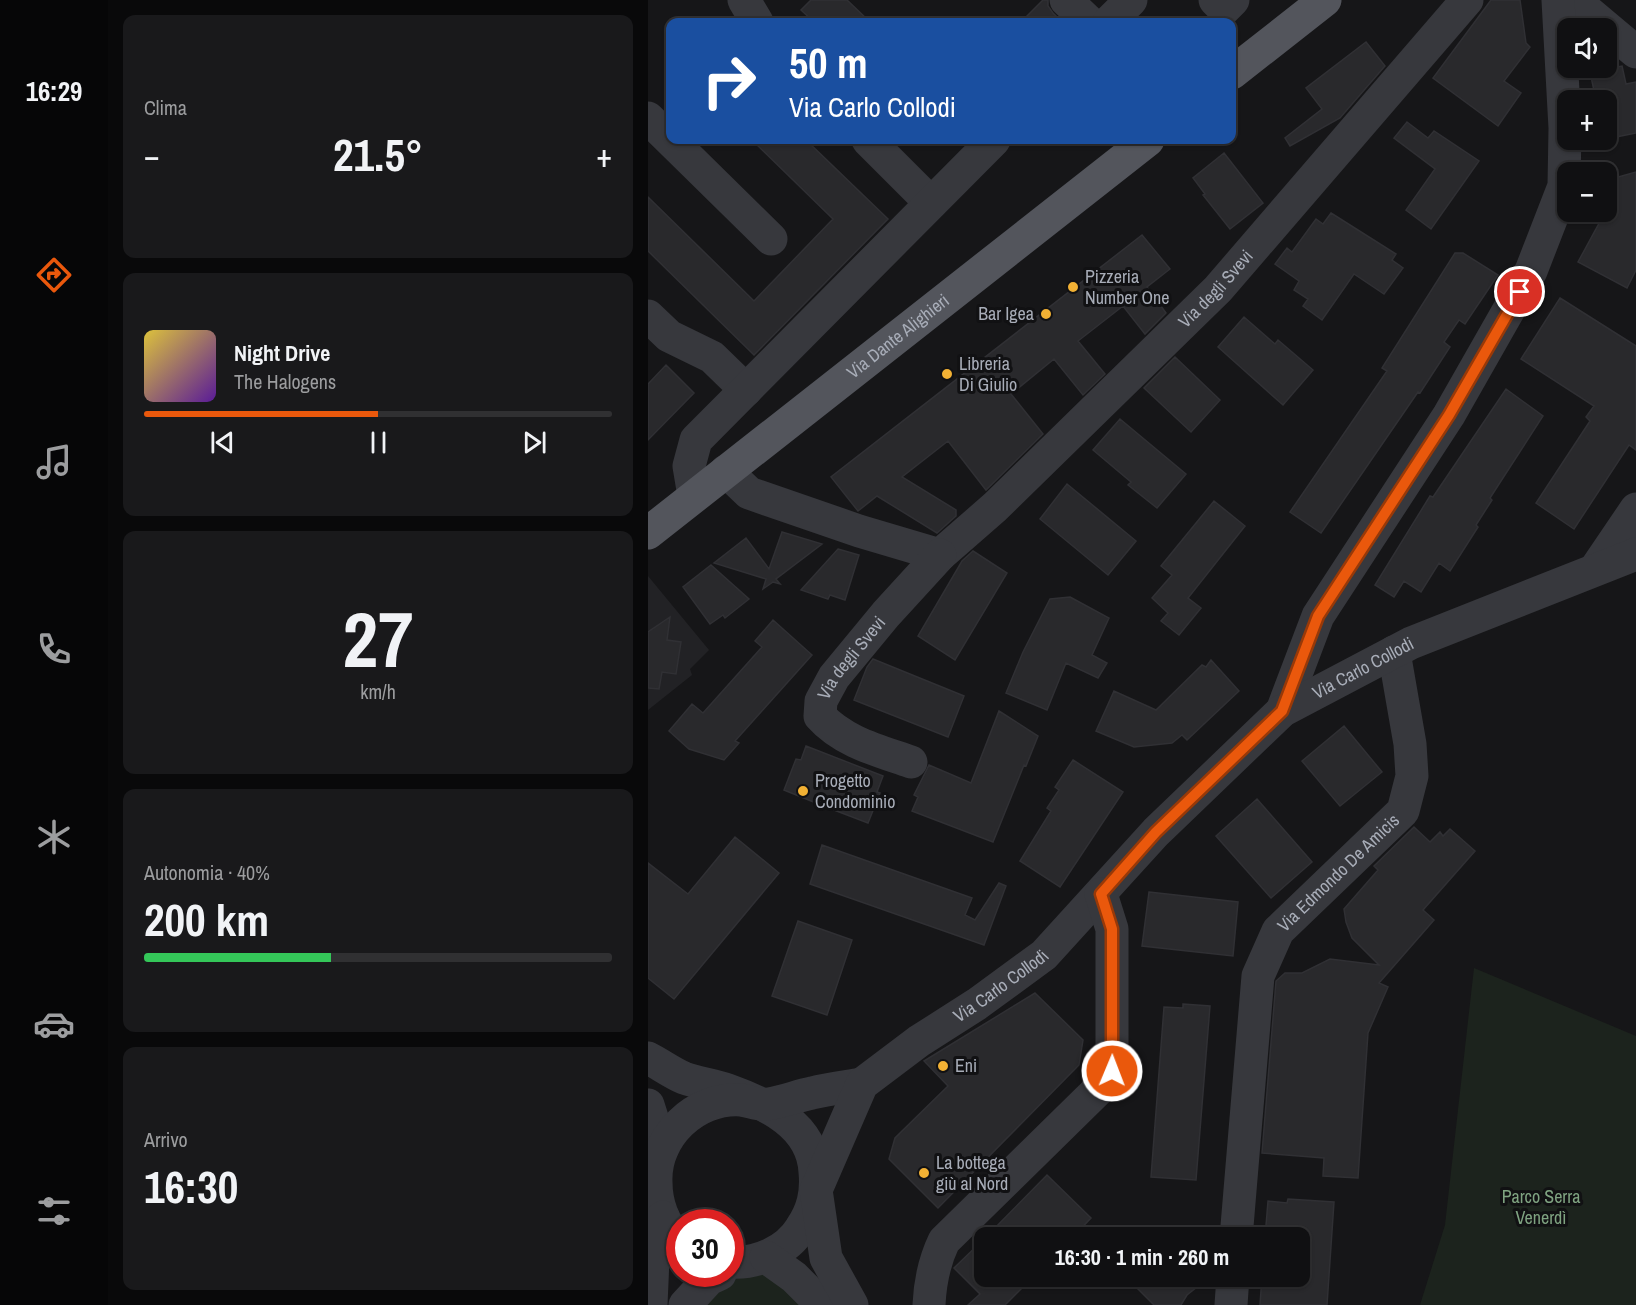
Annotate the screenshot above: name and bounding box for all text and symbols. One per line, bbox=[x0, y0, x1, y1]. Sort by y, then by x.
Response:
map controls bbox=[1557, 18, 1617, 222]
button: sound bbox=[1557, 18, 1617, 78]
text: 50 m bbox=[789, 35, 868, 91]
icon: right bbox=[690, 42, 768, 120]
text: 16:29 bbox=[26, 73, 82, 109]
text: Via Carlo Collodi bbox=[789, 89, 956, 125]
button: + bbox=[1557, 90, 1617, 150]
text: Clima bbox=[144, 94, 187, 121]
text: 21.5° bbox=[333, 124, 423, 185]
text: − bbox=[144, 133, 160, 177]
text: + bbox=[596, 133, 612, 177]
button: − bbox=[1557, 162, 1617, 222]
street label: Via degli Svevi bbox=[1172, 244, 1258, 333]
icon: directions bbox=[33, 254, 75, 296]
place label: Pizzeria Number One bbox=[1085, 264, 1170, 310]
pin bbox=[1494, 266, 1545, 317]
icon: arrive bbox=[1503, 275, 1536, 308]
marker: Pizzeria Number One bbox=[1066, 280, 1080, 294]
street label: Via Dante Alighieri bbox=[841, 288, 954, 384]
place label: Bar Igea bbox=[978, 301, 1034, 326]
marker: Bar Igea bbox=[1039, 307, 1053, 321]
text: Night Drive bbox=[234, 338, 330, 368]
place label: Libreria Di Giulio bbox=[959, 351, 1017, 397]
marker: Libreria Di Giulio bbox=[940, 367, 954, 381]
text: The Halogens bbox=[234, 368, 336, 395]
icon: previous bbox=[206, 426, 239, 459]
icon: pause bbox=[362, 426, 395, 459]
icon: next bbox=[518, 426, 551, 459]
icon: music bbox=[33, 441, 75, 483]
text: 27 bbox=[342, 586, 414, 691]
street label: Via degli Svevi bbox=[811, 611, 891, 704]
icon: phone bbox=[33, 628, 75, 670]
street label: Via Carlo Collodi bbox=[1308, 631, 1418, 705]
text: km/h bbox=[360, 678, 396, 705]
place label: Progetto Condominio bbox=[815, 768, 895, 814]
marker: Progetto Condominio bbox=[796, 784, 810, 798]
street label: Via Edmondo De Amicis bbox=[1271, 808, 1405, 937]
icon: climate bbox=[33, 816, 75, 858]
text: Autonomia · 40% bbox=[144, 859, 270, 886]
text: 200 km bbox=[144, 889, 269, 950]
street label: Via Carlo Collodi bbox=[948, 944, 1055, 1028]
icon: car bbox=[33, 1003, 75, 1045]
position arrow bbox=[1080, 1039, 1144, 1103]
place label: Eni bbox=[955, 1053, 977, 1078]
marker: Eni bbox=[936, 1059, 950, 1073]
text: Arrivo bbox=[144, 1126, 188, 1153]
place label: La bottega giù al Nord bbox=[936, 1150, 1008, 1196]
text: 16:30 bbox=[144, 1156, 238, 1217]
marker: La bottega giù al Nord bbox=[917, 1166, 931, 1180]
park label: Parco Serra Venerdì bbox=[1502, 1184, 1580, 1230]
icon: filters bbox=[33, 1190, 75, 1232]
speed limit sign: 30 bbox=[666, 1209, 744, 1287]
text: 16:30 · 1 min · 260 m bbox=[1055, 1242, 1229, 1272]

